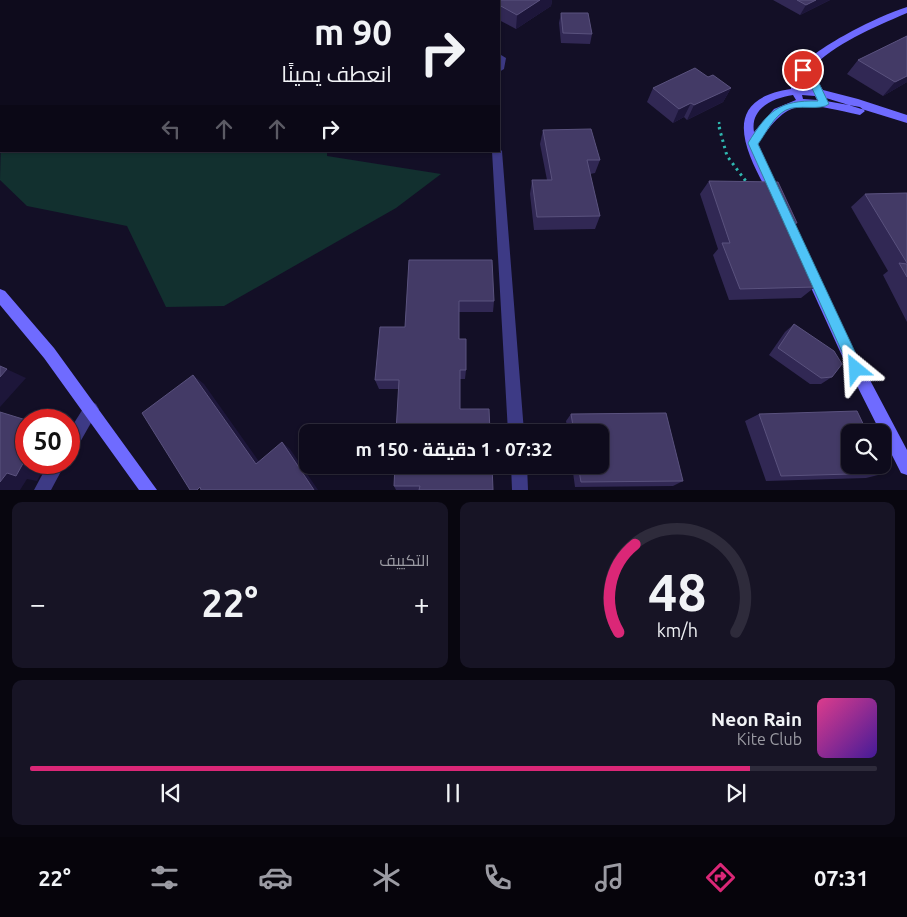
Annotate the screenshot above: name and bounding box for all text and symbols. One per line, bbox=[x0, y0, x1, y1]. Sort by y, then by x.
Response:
text: 90 m bbox=[314, 12, 392, 52]
icon: right bbox=[410, 20, 475, 85]
pin bbox=[782, 49, 824, 91]
icon: arrive bbox=[789, 56, 817, 84]
text: انعطف يمينًا bbox=[281, 61, 392, 86]
icon: left bbox=[157, 115, 185, 143]
icon: ahead bbox=[210, 115, 238, 143]
icon: ahead bbox=[263, 115, 291, 143]
icon: right bbox=[316, 115, 344, 143]
position arrow bbox=[829, 342, 881, 394]
speed limit sign: 50 bbox=[15, 409, 80, 474]
map controls bbox=[841, 424, 891, 474]
button: search bbox=[841, 424, 891, 474]
text: 07:32 · 1 دقيقة · 150 m bbox=[356, 438, 552, 460]
text: التكييف bbox=[379, 551, 430, 569]
text: 48 bbox=[648, 563, 707, 621]
text: 22° bbox=[202, 582, 258, 624]
text: − bbox=[30, 588, 46, 619]
text: + bbox=[414, 588, 430, 619]
text: km/h bbox=[657, 620, 698, 640]
text: Neon Rain bbox=[711, 708, 802, 730]
text: Kite Club bbox=[737, 730, 802, 748]
icon: previous bbox=[157, 779, 185, 807]
icon: pause bbox=[439, 779, 467, 807]
icon: next bbox=[722, 779, 750, 807]
icon: filters bbox=[147, 860, 182, 895]
icon: car bbox=[258, 860, 293, 895]
icon: climate bbox=[369, 860, 404, 895]
icon: phone bbox=[480, 860, 515, 895]
icon: music bbox=[592, 860, 627, 895]
icon: directions bbox=[703, 860, 738, 895]
text: 22° bbox=[38, 865, 71, 890]
text: 07:31 bbox=[814, 865, 869, 890]

